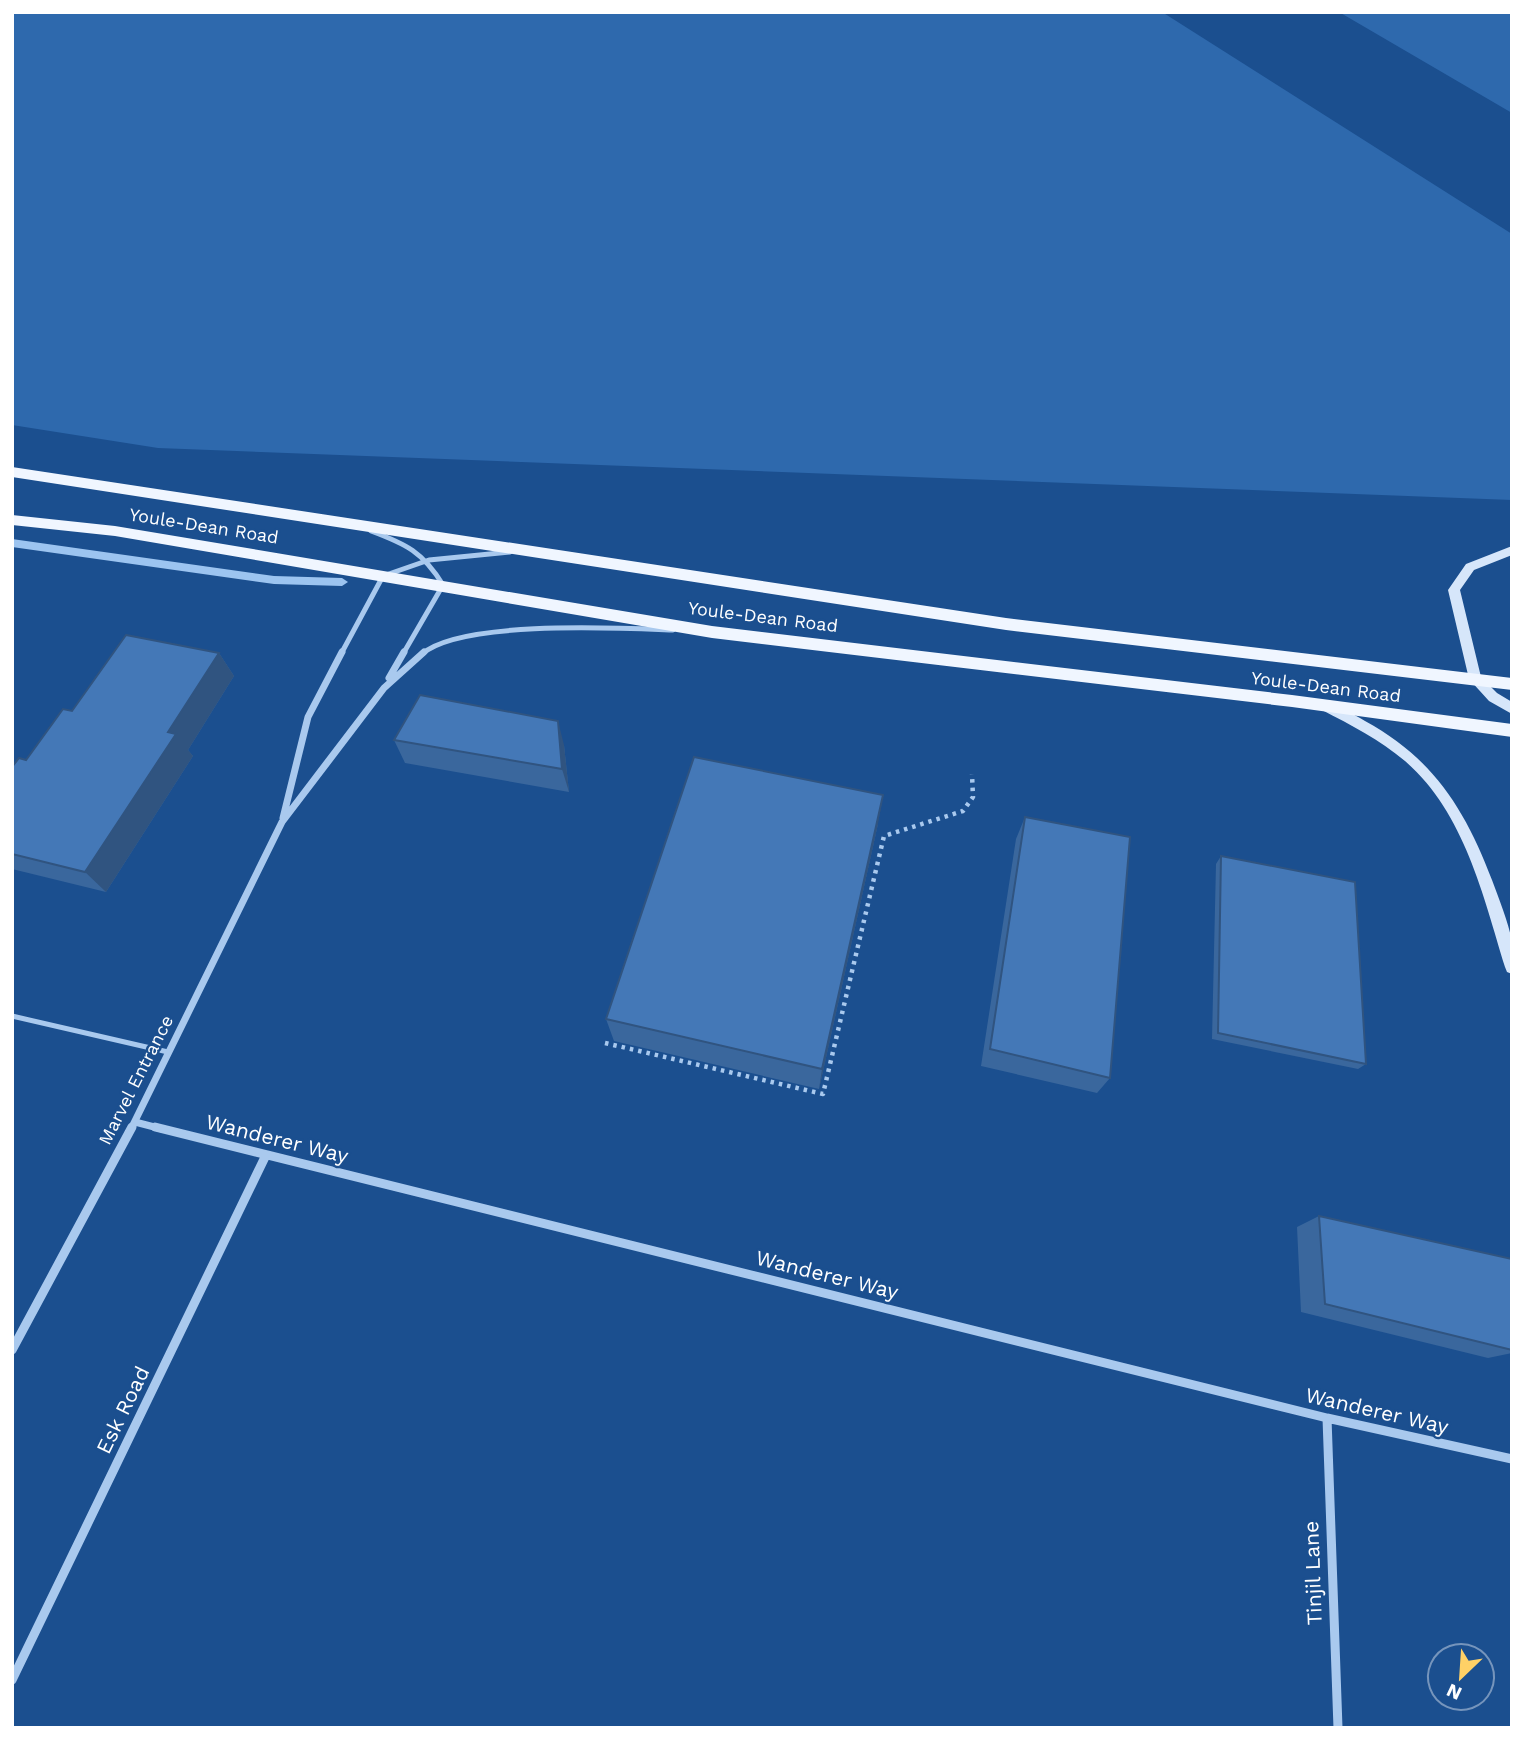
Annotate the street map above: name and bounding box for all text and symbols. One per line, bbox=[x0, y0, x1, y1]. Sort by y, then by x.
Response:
street label: Youle-Dean Road bbox=[128, 503, 280, 548]
street label: Youle-Dean Road bbox=[687, 597, 839, 636]
street label: Youle-Dean Road bbox=[1250, 667, 1402, 706]
street label: Marvel Entrance bbox=[94, 1012, 177, 1148]
street label: Wanderer Way bbox=[203, 1109, 351, 1168]
street label: Wanderer Way bbox=[753, 1245, 901, 1304]
street label: Esk Road bbox=[91, 1362, 154, 1458]
street label: Wanderer Way bbox=[1303, 1382, 1451, 1439]
street label: Tinjil Lane bbox=[1298, 1520, 1327, 1626]
north arrow bbox=[1426, 1642, 1496, 1712]
text: N bbox=[1443, 1679, 1465, 1705]

